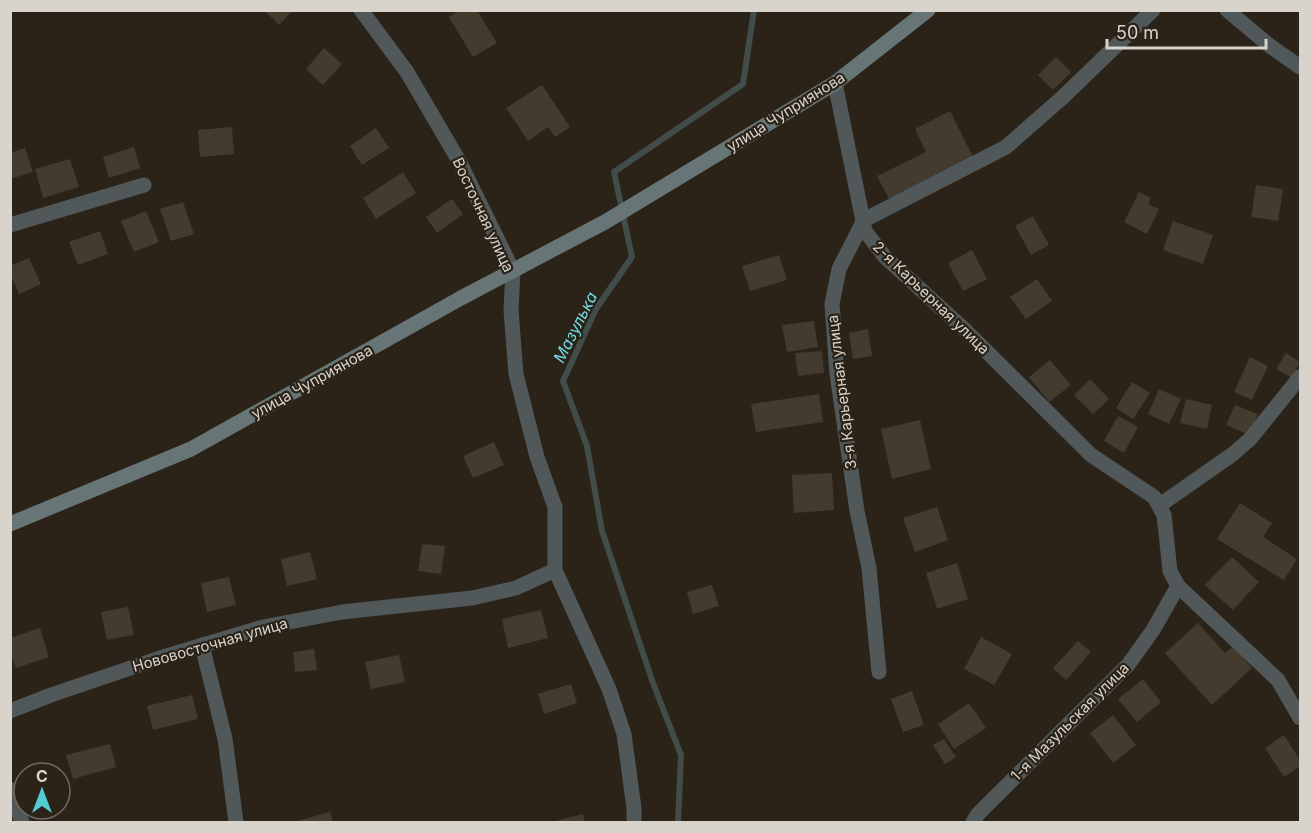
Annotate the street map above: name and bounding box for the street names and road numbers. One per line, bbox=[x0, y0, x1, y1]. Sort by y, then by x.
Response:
street label: улица Чуприянова bbox=[723, 68, 848, 156]
street label: Восточная улица bbox=[449, 154, 518, 275]
street label: 2-я Карьерная улица bbox=[869, 237, 994, 358]
street label: 3-я Карьерная улица bbox=[823, 314, 860, 470]
street label: улица Чуприянова bbox=[248, 340, 376, 423]
street label: Нововосточная улица bbox=[130, 613, 290, 676]
street label: 1-я Мазульская улица bbox=[1006, 658, 1133, 785]

